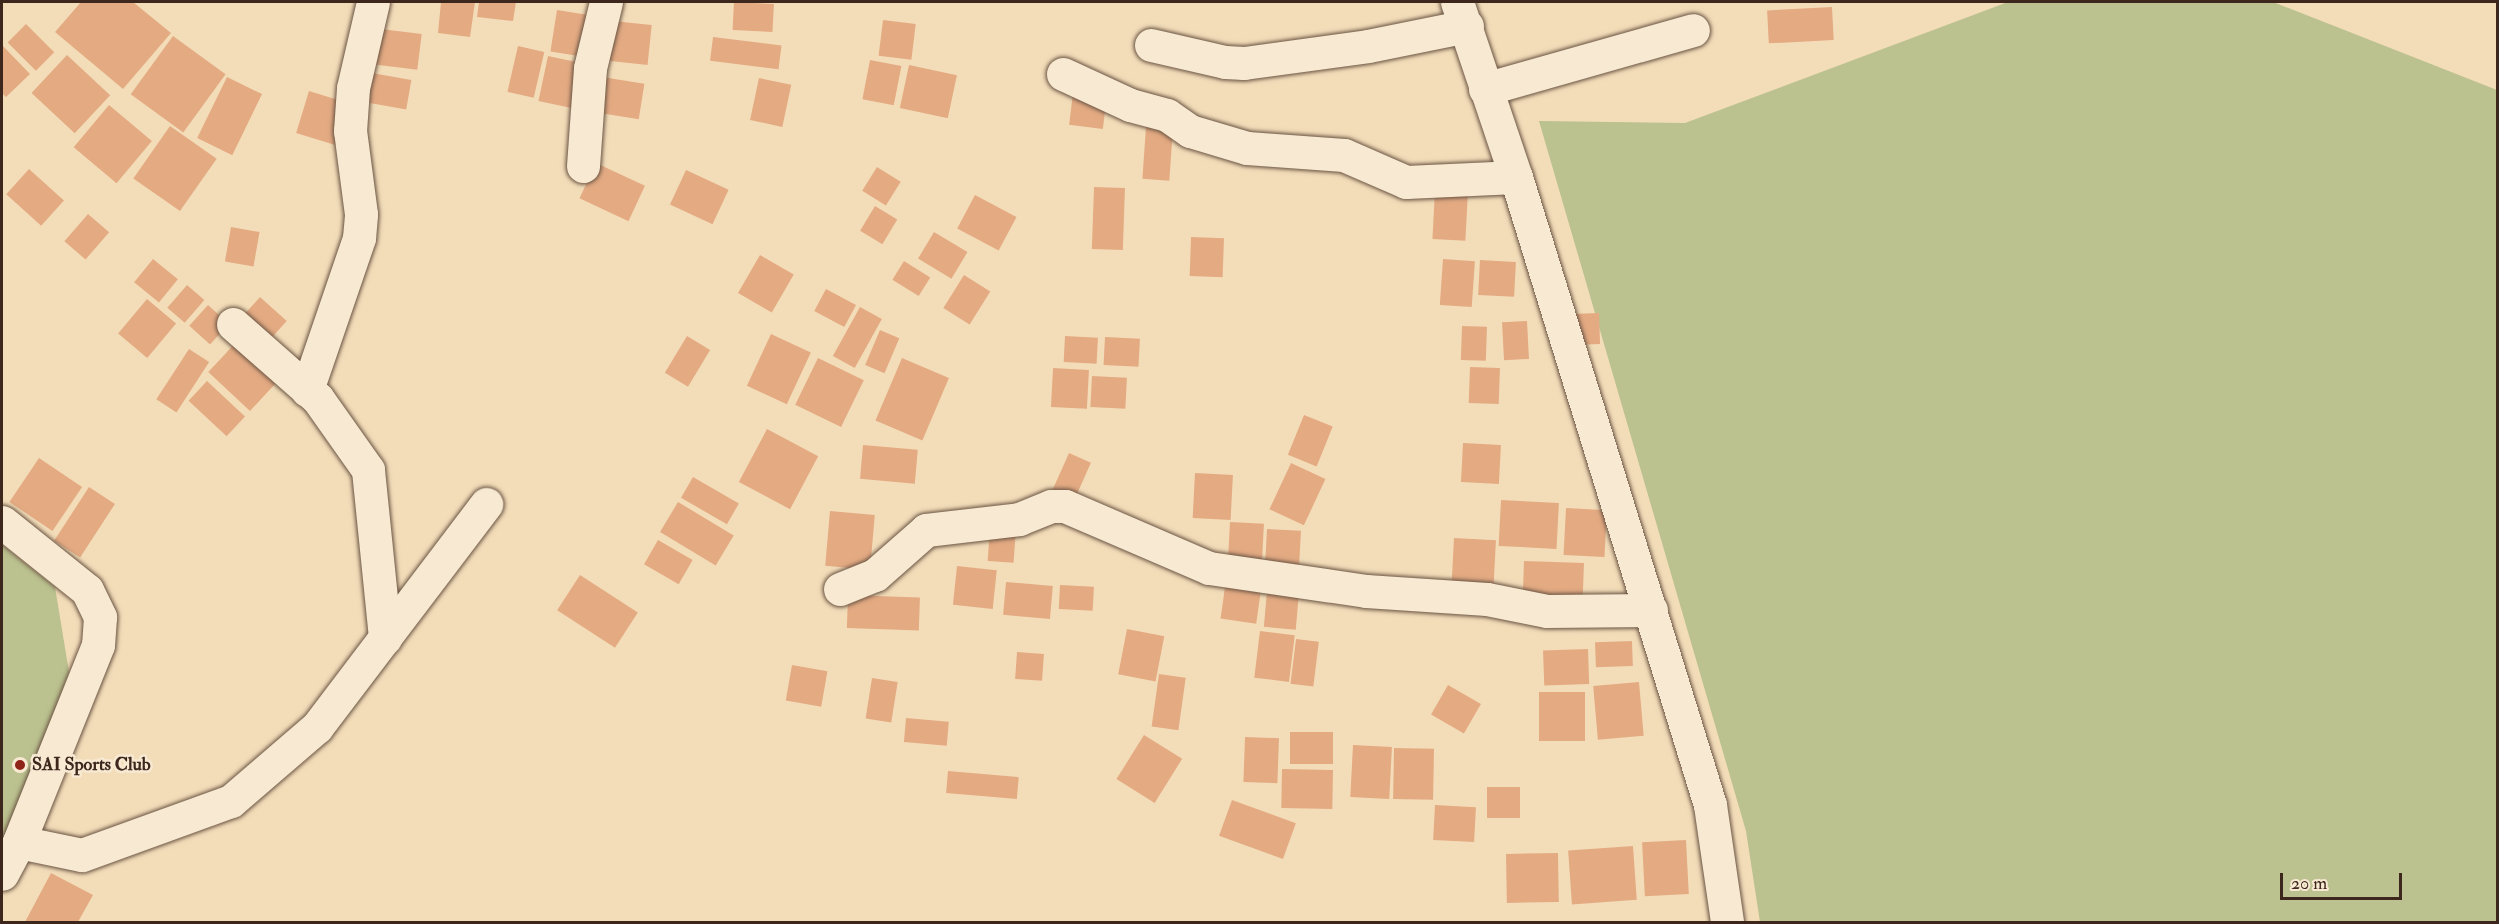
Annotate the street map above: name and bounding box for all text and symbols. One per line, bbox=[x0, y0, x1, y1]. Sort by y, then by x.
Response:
place label: SAI Sports Club bbox=[32, 754, 151, 776]
marker: SAI Sports Club bbox=[13, 758, 27, 772]
scale bar bbox=[2283, 861, 2404, 899]
text: 20 m bbox=[2291, 872, 2327, 895]

